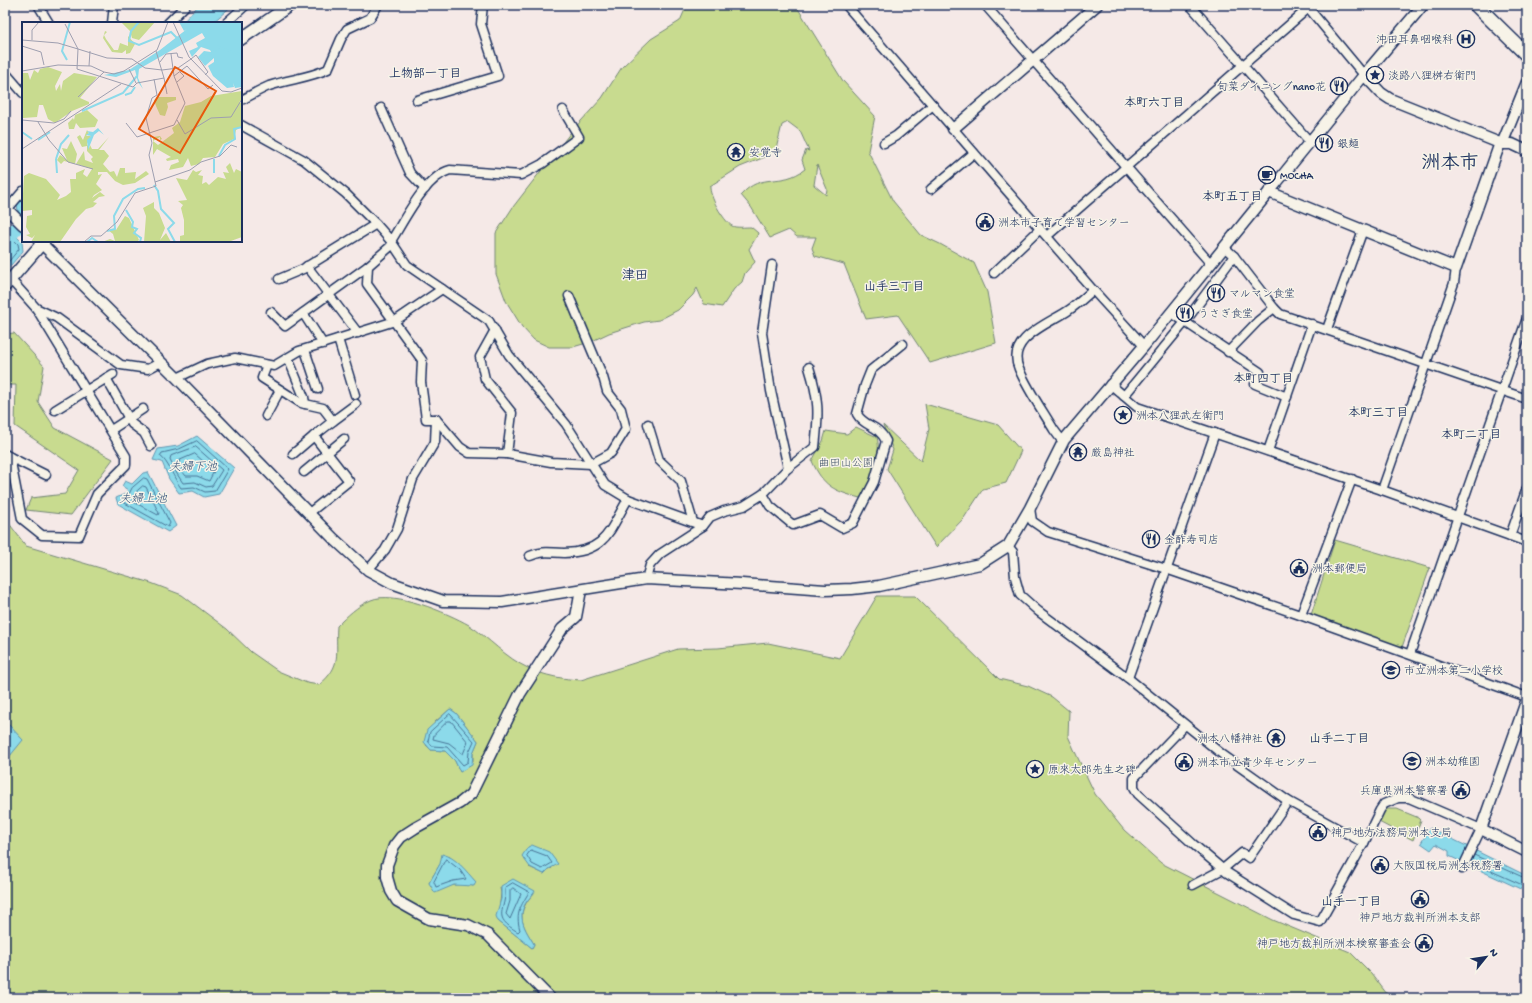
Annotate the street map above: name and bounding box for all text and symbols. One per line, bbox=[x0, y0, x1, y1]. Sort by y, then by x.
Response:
inset map bbox=[22, 22, 242, 242]
hospital icon: 沖田耳鼻咽喉科 bbox=[1456, 29, 1476, 49]
place label: 沖田耳鼻咽喉科 bbox=[1376, 34, 1453, 47]
place icon: 淡路八狸桝右衛門 bbox=[1365, 65, 1385, 85]
district label: 上物部一丁目 bbox=[389, 67, 461, 82]
place label: 淡路八狸桝右衛門 bbox=[1388, 70, 1476, 83]
restaurant icon: 旬菜ダイニングnano花 bbox=[1329, 76, 1349, 96]
place label: 旬菜ダイニングnano花 bbox=[1217, 81, 1326, 94]
district label: 本町六丁目 bbox=[1124, 96, 1184, 111]
restaurant icon: 銀麺 bbox=[1314, 133, 1334, 153]
place label: 銀麺 bbox=[1337, 138, 1359, 151]
temple icon: 安覚寺 bbox=[726, 142, 746, 162]
place label: 安覚寺 bbox=[749, 147, 782, 160]
district label: 洲本市 bbox=[1421, 152, 1479, 176]
cafe icon: MOCHA bbox=[1257, 165, 1277, 185]
place label: MOCHA bbox=[1280, 171, 1313, 183]
district label: 本町五丁目 bbox=[1202, 190, 1262, 205]
public building icon: 洲本市子育て学習センター bbox=[975, 212, 995, 232]
place label: 洲本市子育て学習センター bbox=[998, 217, 1130, 230]
district label: 津田 bbox=[622, 268, 648, 284]
district label: 山手三丁目 bbox=[864, 280, 924, 295]
restaurant icon: マルマン食堂 bbox=[1206, 283, 1226, 303]
place label: マルマン食堂 bbox=[1229, 288, 1295, 301]
restaurant icon: うさぎ食堂 bbox=[1175, 303, 1195, 323]
place label: うさぎ食堂 bbox=[1198, 308, 1253, 321]
district label: 本町四丁目 bbox=[1233, 372, 1293, 387]
place icon: 洲本八狸武左衛門 bbox=[1113, 405, 1133, 425]
district label: 本町三丁目 bbox=[1348, 406, 1408, 421]
place label: 洲本八狸武左衛門 bbox=[1136, 410, 1224, 423]
district label: 本町二丁目 bbox=[1441, 428, 1501, 443]
temple icon: 厳島神社 bbox=[1068, 442, 1088, 462]
place label: 厳島神社 bbox=[1091, 447, 1135, 460]
park label: 曲田山公園 bbox=[819, 457, 874, 470]
water label: 夫婦下池 bbox=[169, 460, 218, 475]
water label: 夫婦上池 bbox=[119, 492, 168, 507]
restaurant icon: 金酢寿司店 bbox=[1141, 529, 1161, 549]
place label: 金酢寿司店 bbox=[1164, 534, 1219, 547]
public building icon: 洲本郵便局 bbox=[1289, 558, 1309, 578]
place label: 洲本郵便局 bbox=[1312, 563, 1367, 576]
school or university icon: 市立洲本第二小学校 bbox=[1381, 660, 1401, 680]
place label: 市立洲本第二小学校 bbox=[1404, 665, 1503, 678]
temple icon: 洲本八幡神社 bbox=[1266, 728, 1286, 748]
district label: 山手二丁目 bbox=[1309, 732, 1369, 747]
place label: 洲本八幡神社 bbox=[1197, 733, 1263, 746]
school or university icon: 洲本幼稚園 bbox=[1402, 751, 1422, 771]
public building icon: 洲本市立青少年センター bbox=[1174, 752, 1194, 772]
place label: 洲本幼稚園 bbox=[1425, 756, 1480, 769]
place label: 洲本市立青少年センター bbox=[1197, 757, 1318, 770]
place icon: 原來太郎先生之碑 bbox=[1025, 759, 1045, 779]
place label: 原來太郎先生之碑 bbox=[1048, 764, 1136, 777]
public building icon: 兵庫県洲本警察署 bbox=[1451, 780, 1471, 800]
place label: 兵庫県洲本警察署 bbox=[1360, 785, 1448, 798]
public building icon: 神戸地方法務局洲本支局 bbox=[1308, 822, 1328, 842]
place label: 神戸地方法務局洲本支局 bbox=[1331, 827, 1452, 840]
public building icon: 大阪国税局洲本税務署 bbox=[1370, 855, 1390, 875]
place label: 大阪国税局洲本税務署 bbox=[1393, 860, 1503, 873]
public building icon: 神戸地方裁判所洲本支部 bbox=[1410, 889, 1430, 909]
district label: 山手一丁目 bbox=[1321, 895, 1381, 910]
place label: 神戸地方裁判所洲本支部 bbox=[1360, 912, 1481, 925]
public building icon: 神戸地方裁判所洲本検察審査会 bbox=[1414, 933, 1434, 953]
north arrow bbox=[1466, 937, 1506, 977]
place label: 神戸地方裁判所洲本検察審査会 bbox=[1257, 938, 1411, 951]
text: N bbox=[1486, 947, 1500, 959]

